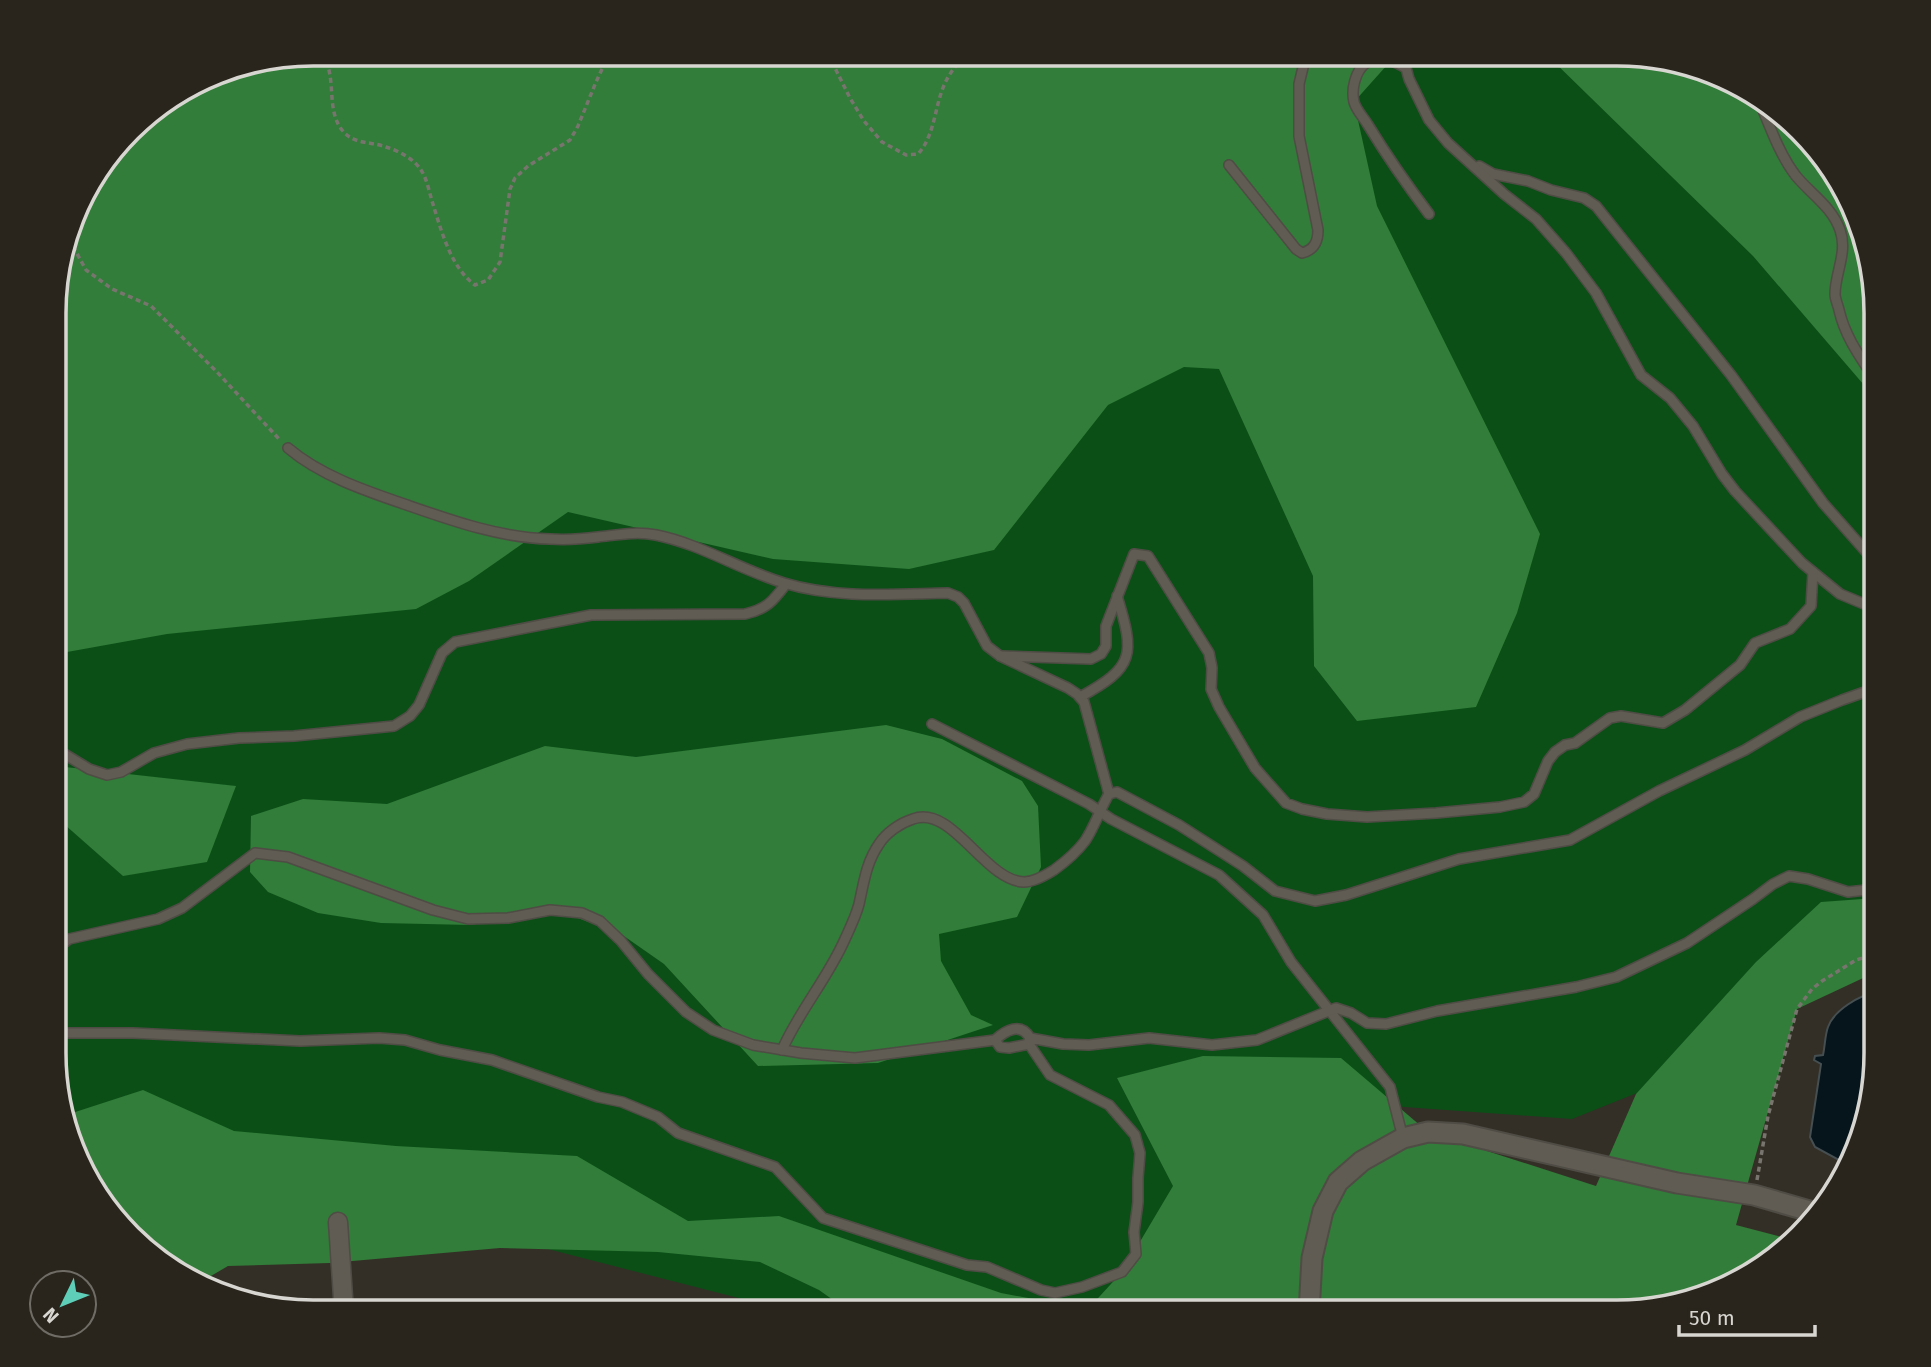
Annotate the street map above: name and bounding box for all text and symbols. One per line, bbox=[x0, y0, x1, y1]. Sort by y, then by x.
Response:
north arrow bbox=[28, 1269, 98, 1339]
scale bar bbox=[1679, 1294, 1815, 1338]
text: N bbox=[38, 1303, 64, 1328]
text: 50 m bbox=[1689, 1305, 1735, 1331]

